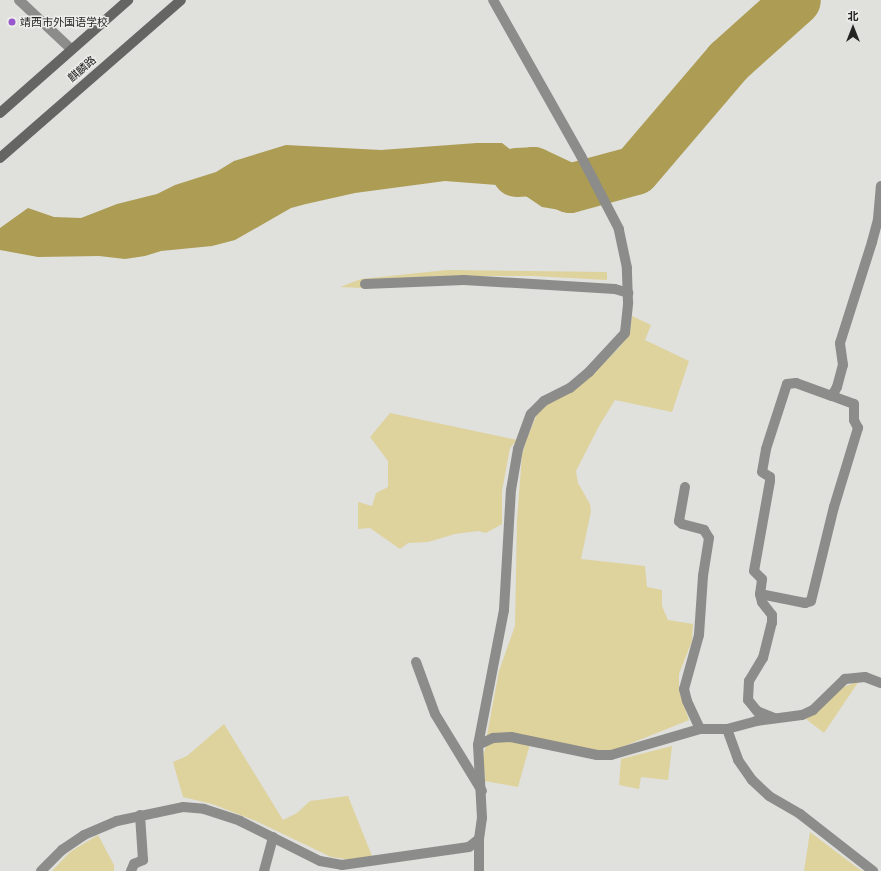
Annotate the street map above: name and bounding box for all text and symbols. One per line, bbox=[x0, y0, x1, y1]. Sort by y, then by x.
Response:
north arrow bbox=[833, 8, 873, 48]
text: 北 bbox=[848, 9, 859, 22]
place label: 靖西市外国语学校 bbox=[20, 15, 108, 29]
marker: 靖西市外国语学校 bbox=[7, 17, 17, 27]
street label: 麒麟路 bbox=[65, 53, 99, 85]

